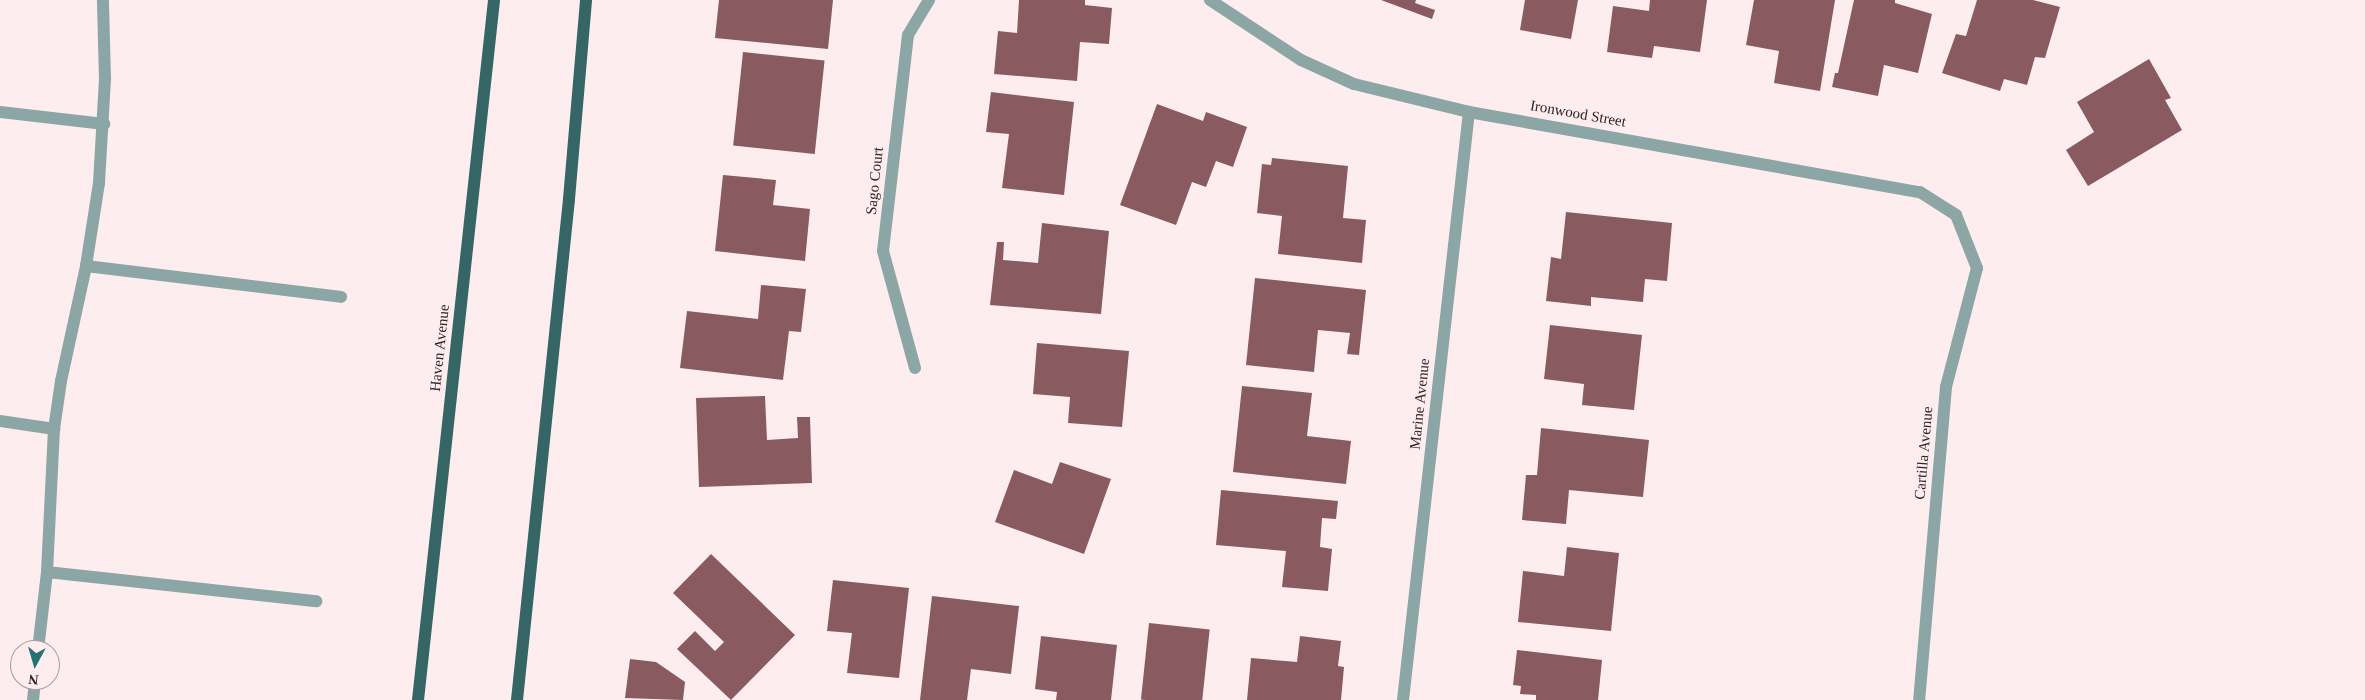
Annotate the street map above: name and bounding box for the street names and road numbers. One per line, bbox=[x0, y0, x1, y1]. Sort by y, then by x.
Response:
street label: Ironwood Street bbox=[1529, 97, 1627, 131]
street label: Sago Court bbox=[862, 146, 888, 216]
street label: Haven Avenue bbox=[426, 303, 454, 393]
street label: Marine Avenue bbox=[1406, 357, 1434, 451]
street label: Cartilla Avenue bbox=[1911, 405, 1937, 501]

